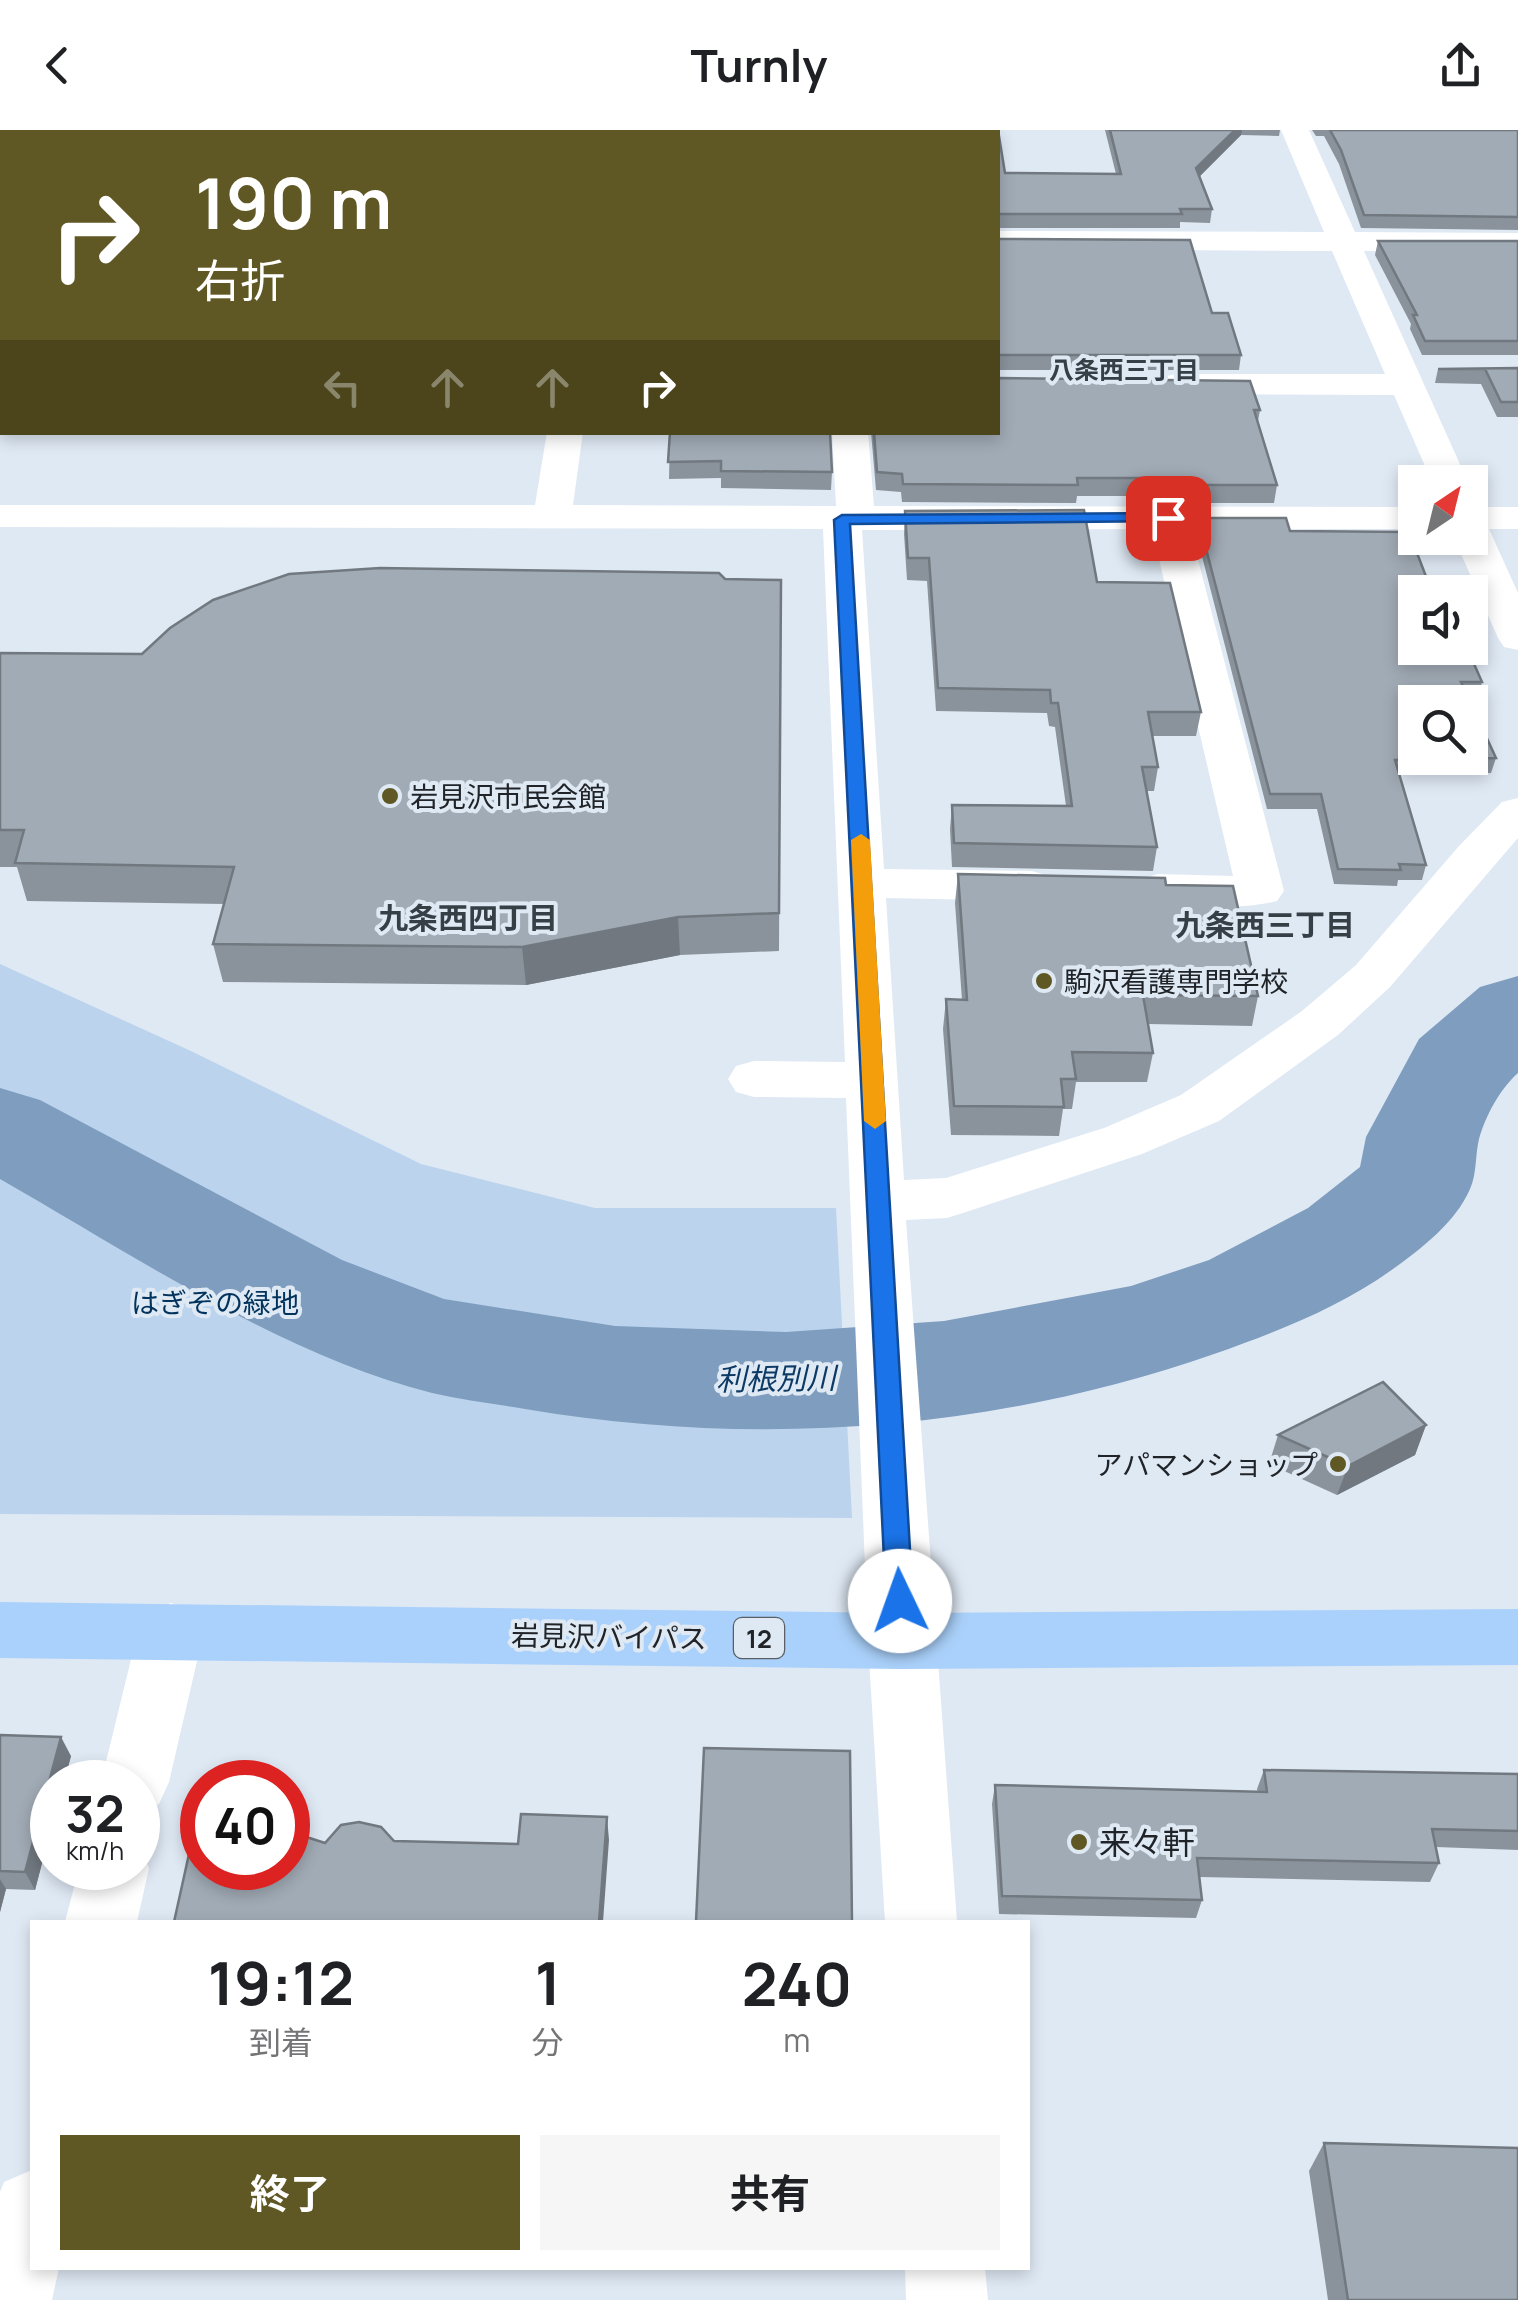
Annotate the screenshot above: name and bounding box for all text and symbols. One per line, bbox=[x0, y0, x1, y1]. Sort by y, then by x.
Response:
text: Turnly bbox=[690, 34, 828, 96]
icon: back bbox=[30, 38, 85, 93]
icon: share bbox=[1433, 38, 1488, 93]
text: 190 m bbox=[195, 154, 392, 250]
icon: right bbox=[30, 170, 160, 300]
text: 右折 bbox=[195, 249, 285, 311]
district label: 八条西三丁目 bbox=[1049, 352, 1199, 387]
icon: left bbox=[315, 360, 370, 415]
icon: ahead bbox=[420, 360, 475, 415]
icon: ahead bbox=[525, 360, 580, 415]
icon: right bbox=[630, 360, 685, 415]
north arrow bbox=[1398, 465, 1488, 555]
map controls bbox=[1398, 465, 1488, 775]
pin bbox=[1126, 476, 1211, 561]
icon: arrive bbox=[1141, 491, 1196, 546]
button: sound bbox=[1398, 575, 1488, 665]
button: search bbox=[1398, 685, 1488, 775]
place label: 岩見沢市民会館 bbox=[410, 777, 606, 815]
marker: 岩見沢市民会館 bbox=[379, 785, 401, 807]
district label: 九条西四丁目 bbox=[378, 897, 558, 938]
district label: 九条西三丁目 bbox=[1175, 904, 1355, 945]
place label: 駒沢看護専門学校 bbox=[1064, 962, 1288, 1000]
marker: 駒沢看護専門学校 bbox=[1033, 970, 1055, 992]
park label: はぎぞの緑地 bbox=[131, 1283, 299, 1321]
water label: 利根別川 bbox=[716, 1356, 839, 1400]
place label: アパマンショップ bbox=[1095, 1445, 1318, 1483]
marker: アパマンショップ bbox=[1327, 1453, 1349, 1475]
position arrow bbox=[848, 1549, 952, 1653]
street label: 岩見沢バイパス bbox=[511, 1615, 707, 1657]
road number: 12 bbox=[734, 1618, 784, 1658]
speed limit sign: 40 bbox=[180, 1760, 310, 1890]
text: 32 bbox=[66, 1779, 124, 1847]
place label: 来々軒 bbox=[1099, 1820, 1195, 1864]
marker: 来々軒 bbox=[1068, 1831, 1090, 1853]
text: km/h bbox=[66, 1833, 124, 1868]
text: 19:12 bbox=[208, 1941, 354, 2023]
text: 1 bbox=[535, 1941, 561, 2023]
text: 240 bbox=[742, 1942, 852, 2024]
text: m bbox=[783, 2018, 810, 2062]
text: 到着 bbox=[249, 2020, 313, 2064]
text: 分 bbox=[532, 2020, 564, 2064]
button: 終了 bbox=[60, 2135, 520, 2250]
button: 共有 bbox=[540, 2135, 1000, 2250]

